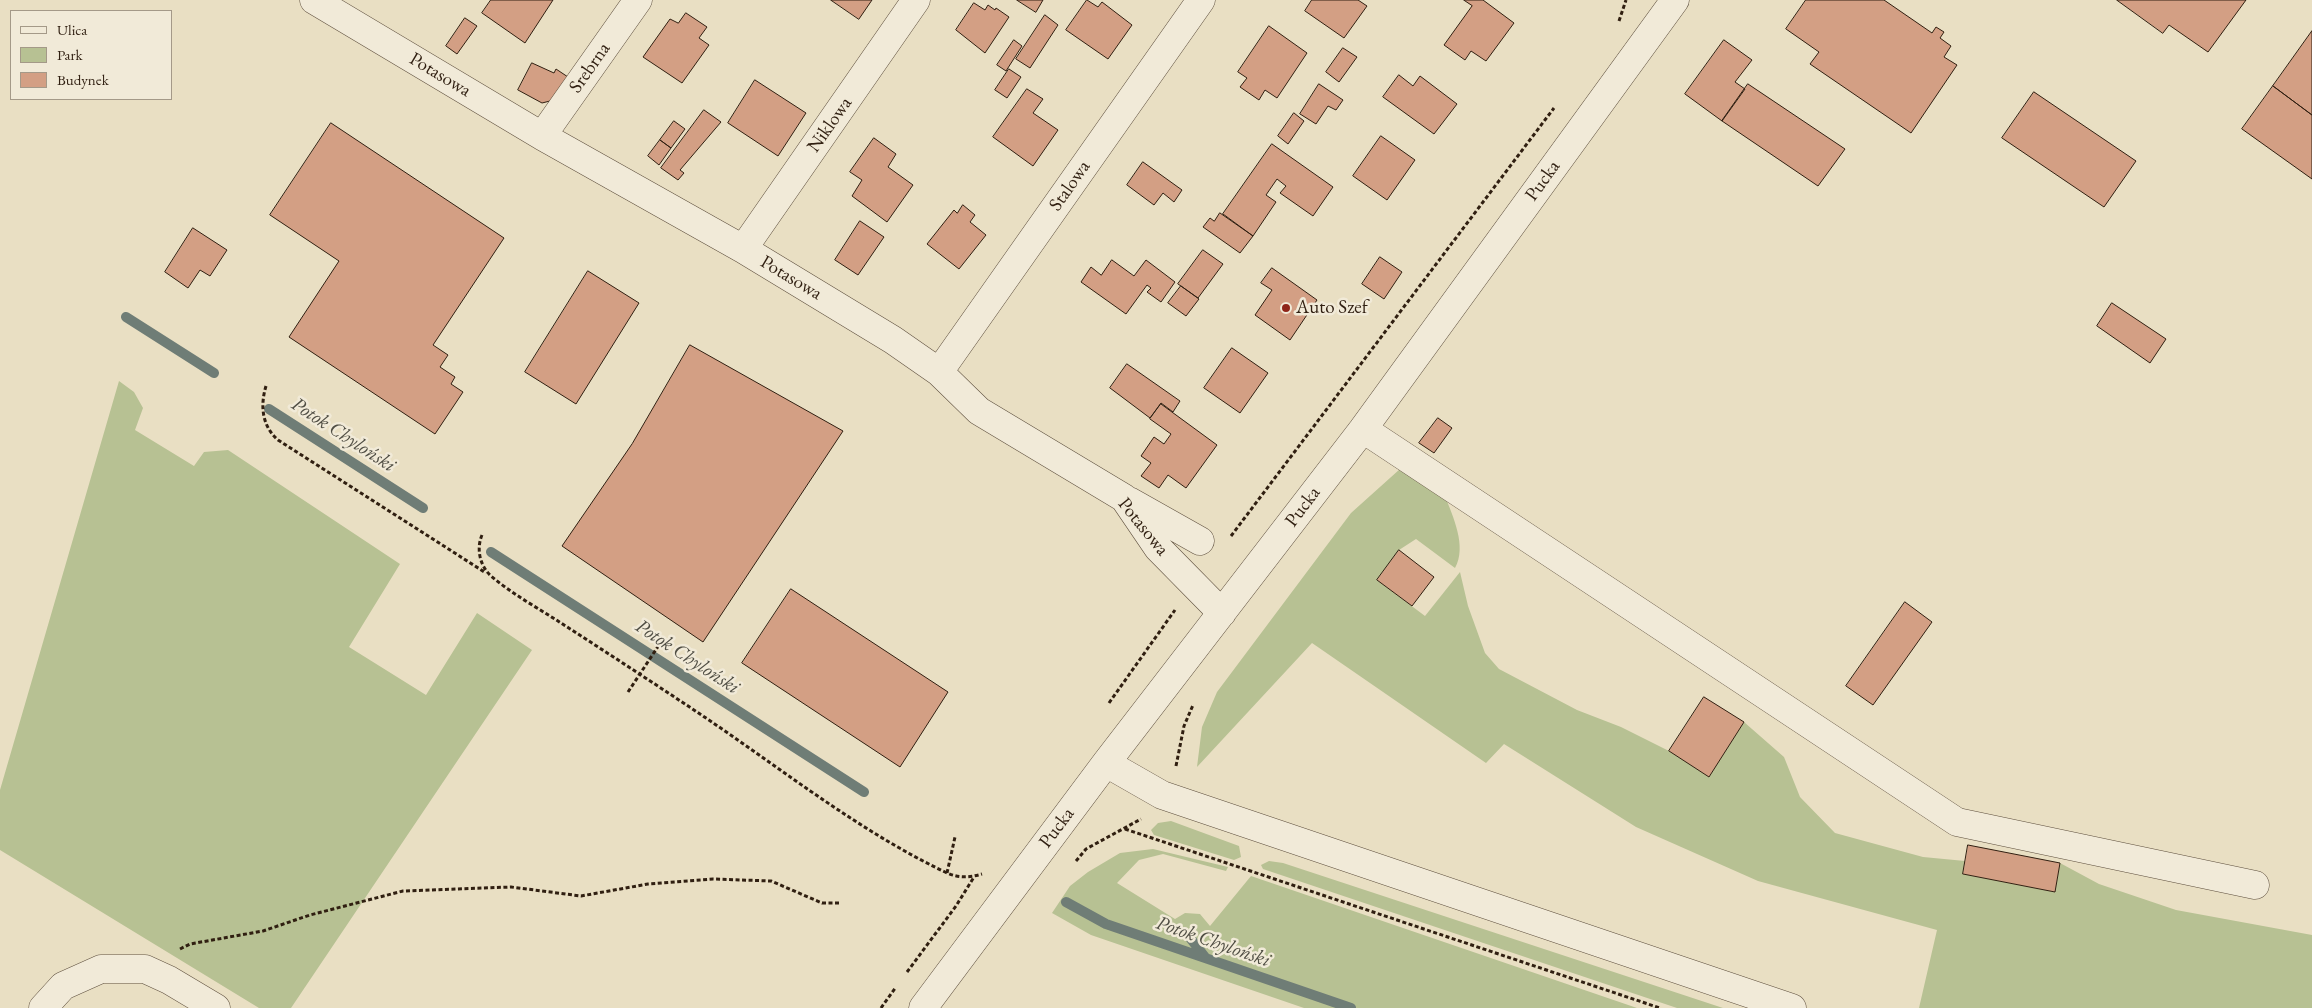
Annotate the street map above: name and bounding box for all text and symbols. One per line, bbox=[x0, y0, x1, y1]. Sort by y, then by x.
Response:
legend bbox=[10, 10, 172, 100]
text: Ulica bbox=[57, 20, 87, 39]
street label: Srebrna bbox=[565, 38, 615, 98]
text: Park bbox=[57, 45, 83, 64]
street label: Potasowa bbox=[405, 48, 475, 102]
text: Budynek bbox=[57, 70, 109, 89]
street label: Niklowa bbox=[803, 93, 857, 157]
street label: Stalowa bbox=[1044, 156, 1096, 216]
street label: Pucka bbox=[1521, 156, 1565, 206]
street label: Potasowa bbox=[756, 251, 826, 305]
place label: Auto Szef bbox=[1296, 297, 1368, 319]
marker: Auto Szef bbox=[1280, 302, 1292, 314]
water label: Potok Chyloński bbox=[286, 392, 400, 478]
street label: Pucka bbox=[1280, 482, 1326, 532]
street label: Potasowa bbox=[1113, 493, 1173, 561]
water label: Potok Chyloński bbox=[630, 614, 744, 700]
street label: Pucka bbox=[1034, 803, 1080, 853]
water label: Potok Chyloński bbox=[1153, 911, 1273, 973]

